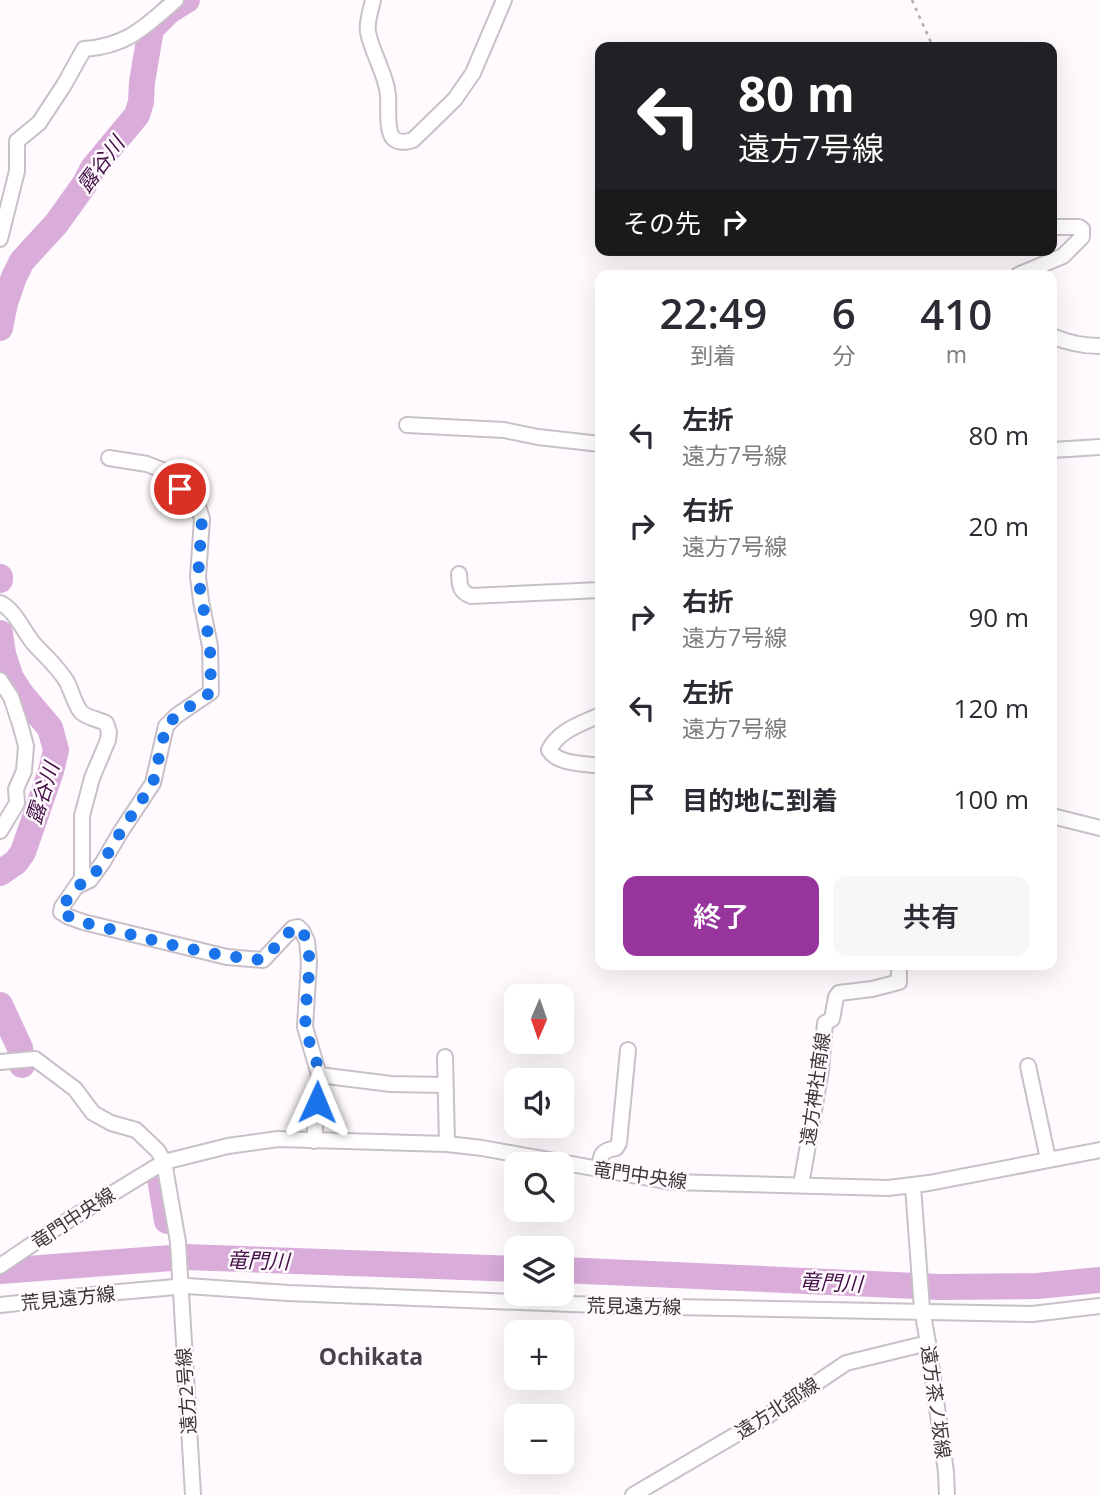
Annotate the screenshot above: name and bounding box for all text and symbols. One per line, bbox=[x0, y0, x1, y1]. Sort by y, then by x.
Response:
text: 80 m bbox=[738, 60, 855, 126]
icon: left bbox=[623, 70, 714, 161]
text: 遠方7号線 bbox=[738, 126, 884, 169]
water label: 露谷川 bbox=[70, 129, 131, 198]
icon: right bbox=[715, 203, 753, 241]
text: その先 bbox=[623, 205, 701, 241]
text: 22:49 bbox=[660, 284, 767, 341]
text: 6 bbox=[832, 284, 856, 341]
text: 410 bbox=[920, 285, 992, 342]
text: m bbox=[946, 338, 967, 370]
text: 到着 bbox=[690, 339, 736, 371]
text: 分 bbox=[832, 339, 855, 371]
text: 左折 bbox=[682, 401, 734, 437]
icon: left bbox=[623, 416, 661, 454]
text: 80 m bbox=[968, 417, 1029, 453]
text: 遠方7号線 bbox=[682, 439, 787, 471]
pin bbox=[150, 459, 210, 519]
icon: arrive bbox=[161, 470, 199, 508]
text: 右折 bbox=[682, 492, 734, 528]
icon: right bbox=[623, 507, 661, 545]
text: 20 m bbox=[968, 508, 1029, 544]
text: 遠方7号線 bbox=[682, 530, 787, 562]
text: 右折 bbox=[682, 583, 734, 619]
icon: right bbox=[623, 598, 661, 636]
text: 90 m bbox=[968, 599, 1029, 635]
text: 遠方7号線 bbox=[682, 621, 787, 653]
text: 左折 bbox=[682, 674, 734, 710]
icon: left bbox=[623, 689, 661, 727]
text: 120 m bbox=[954, 690, 1029, 726]
text: 遠方7号線 bbox=[682, 712, 787, 744]
water label: 露谷川 bbox=[19, 757, 66, 827]
icon: arrive bbox=[623, 780, 661, 818]
text: 100 m bbox=[954, 781, 1029, 817]
text: 目的地に到着 bbox=[682, 782, 838, 818]
button: 終了 bbox=[623, 876, 819, 956]
button: 共有 bbox=[833, 876, 1029, 956]
north arrow bbox=[504, 984, 574, 1054]
map controls bbox=[504, 984, 574, 1474]
street label: 遠方神社南線 bbox=[794, 1031, 836, 1147]
position arrow bbox=[280, 1065, 354, 1139]
button: sound bbox=[504, 1068, 574, 1138]
button: search bbox=[504, 1152, 574, 1222]
street label: 竜門中央線 bbox=[591, 1156, 689, 1194]
street label: 竜門中央線 bbox=[26, 1181, 120, 1255]
button: layers bbox=[504, 1236, 574, 1306]
water label: 竜門川 bbox=[226, 1245, 292, 1275]
water label: 竜門川 bbox=[799, 1266, 865, 1298]
street label: 荒見遠方線 bbox=[19, 1280, 117, 1316]
street label: 荒見遠方線 bbox=[586, 1292, 682, 1320]
button: + bbox=[504, 1320, 574, 1390]
district label: Ochikata bbox=[319, 1340, 423, 1372]
street label: 遠方茶ノ坂線 bbox=[915, 1344, 957, 1460]
street label: 遠方2号線 bbox=[170, 1347, 202, 1435]
street label: 遠方北部線 bbox=[730, 1371, 824, 1445]
button: − bbox=[504, 1404, 574, 1474]

